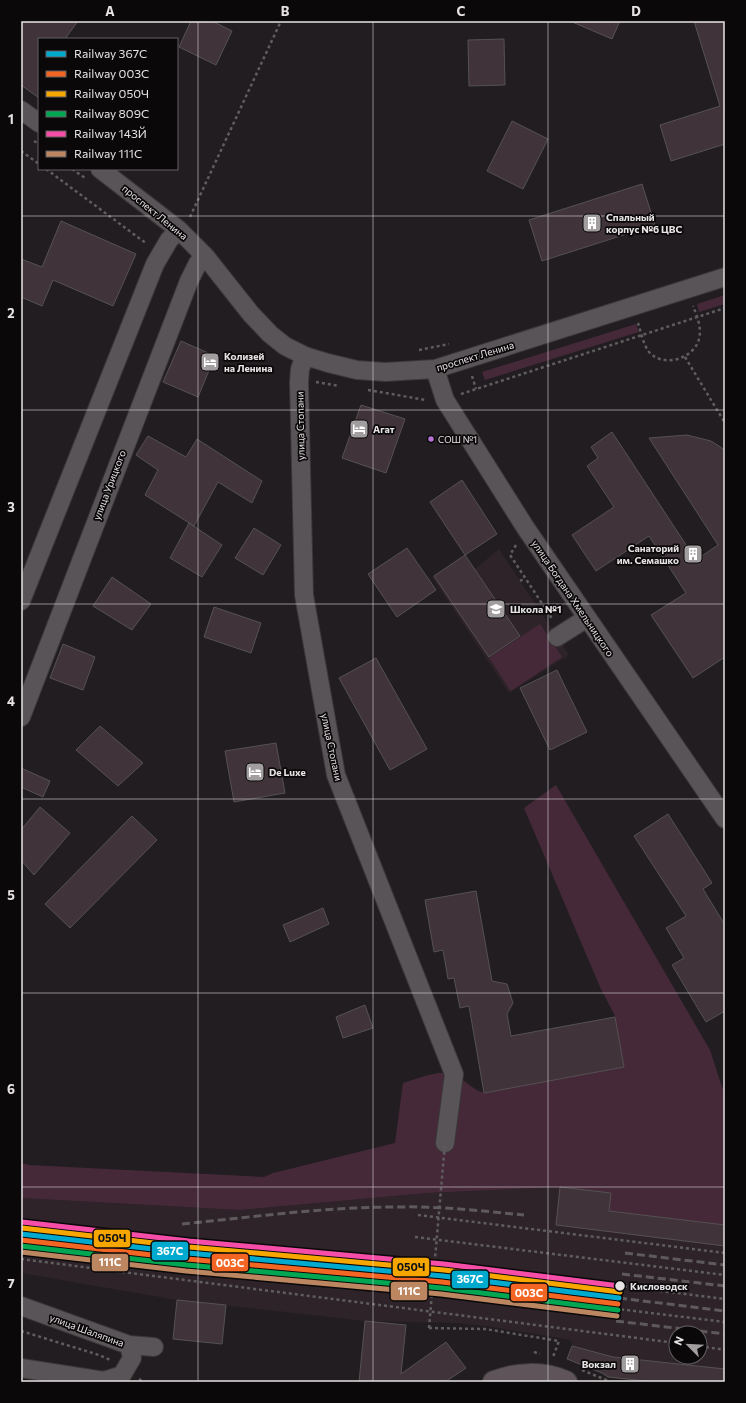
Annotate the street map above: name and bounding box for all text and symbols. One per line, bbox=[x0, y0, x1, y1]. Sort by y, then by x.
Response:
text: A bbox=[105, 3, 115, 19]
text: B bbox=[281, 3, 290, 19]
text: C bbox=[457, 3, 466, 19]
text: D bbox=[631, 3, 641, 19]
legend bbox=[38, 38, 178, 170]
text: Railway 367С bbox=[74, 46, 147, 60]
text: Railway 003С bbox=[74, 66, 149, 80]
text: Railway 050Ч bbox=[74, 86, 149, 100]
text: Railway 809С bbox=[74, 106, 149, 120]
text: 1 bbox=[8, 111, 14, 127]
text: Railway 143Й bbox=[74, 126, 147, 140]
text: Railway 111С bbox=[74, 146, 142, 160]
street label: проспект Ленина bbox=[120, 182, 190, 242]
place label: Спальный корпус №6 ЦВС bbox=[606, 211, 682, 235]
building icon: Спальный корпус №6 ЦВС bbox=[581, 212, 603, 234]
text: 2 bbox=[7, 305, 15, 321]
street label: проспект Ленина bbox=[435, 338, 515, 374]
place label: Колизей на Ленина bbox=[224, 350, 272, 374]
hotel icon: Колизей на Ленина bbox=[199, 351, 221, 373]
street label: улица Стопани bbox=[293, 391, 307, 461]
hotel icon: Агат bbox=[348, 418, 370, 440]
place label: Агат bbox=[373, 423, 395, 435]
marker: СОШ №1 bbox=[426, 434, 436, 444]
place label: СОШ №1 bbox=[438, 434, 477, 445]
street label: улица Урицкого bbox=[90, 448, 128, 522]
text: 3 bbox=[7, 499, 15, 515]
street label: улица Богдана Хмельницкого bbox=[529, 537, 617, 659]
place label: Санаторий им. Семашко bbox=[617, 542, 679, 566]
building icon: Санаторий им. Семашко bbox=[682, 543, 704, 565]
school or university icon: Школа №1 bbox=[485, 598, 507, 620]
place label: Школа №1 bbox=[510, 603, 561, 615]
text: 4 bbox=[7, 693, 15, 709]
street label: улица Стопани bbox=[319, 712, 345, 782]
hotel icon: De Luxe bbox=[244, 761, 266, 783]
place label: De Luxe bbox=[269, 766, 306, 778]
text: 5 bbox=[7, 887, 15, 903]
text: 6 bbox=[7, 1081, 15, 1097]
line badge: 050Ч bbox=[93, 1229, 131, 1248]
text: 050Ч bbox=[98, 1231, 126, 1244]
line badge: 367С bbox=[151, 1241, 189, 1261]
text: 367С bbox=[157, 1244, 184, 1257]
line badge: 111С bbox=[91, 1253, 129, 1272]
line badge: 003С bbox=[211, 1253, 249, 1272]
text: 111С bbox=[99, 1255, 122, 1268]
text: 003С bbox=[216, 1256, 245, 1269]
line badge: 050Ч bbox=[392, 1257, 430, 1277]
text: 050Ч bbox=[397, 1260, 425, 1273]
line badge: 367С bbox=[451, 1270, 489, 1289]
text: 367С bbox=[457, 1272, 484, 1285]
text: 7 bbox=[7, 1275, 15, 1291]
marker: Кисловодск bbox=[613, 1279, 627, 1293]
place label: Кисловодск bbox=[630, 1280, 688, 1292]
line badge: 111С bbox=[390, 1281, 428, 1301]
line badge: 003С bbox=[510, 1283, 548, 1302]
text: 111С bbox=[398, 1284, 421, 1297]
text: 003С bbox=[515, 1286, 544, 1299]
street label: улица Шаляпина bbox=[48, 1311, 126, 1349]
north arrow bbox=[668, 1325, 708, 1365]
text: N bbox=[671, 1334, 686, 1347]
building icon: Вокзал bbox=[619, 1353, 641, 1375]
place label: Вокзал bbox=[582, 1358, 616, 1370]

